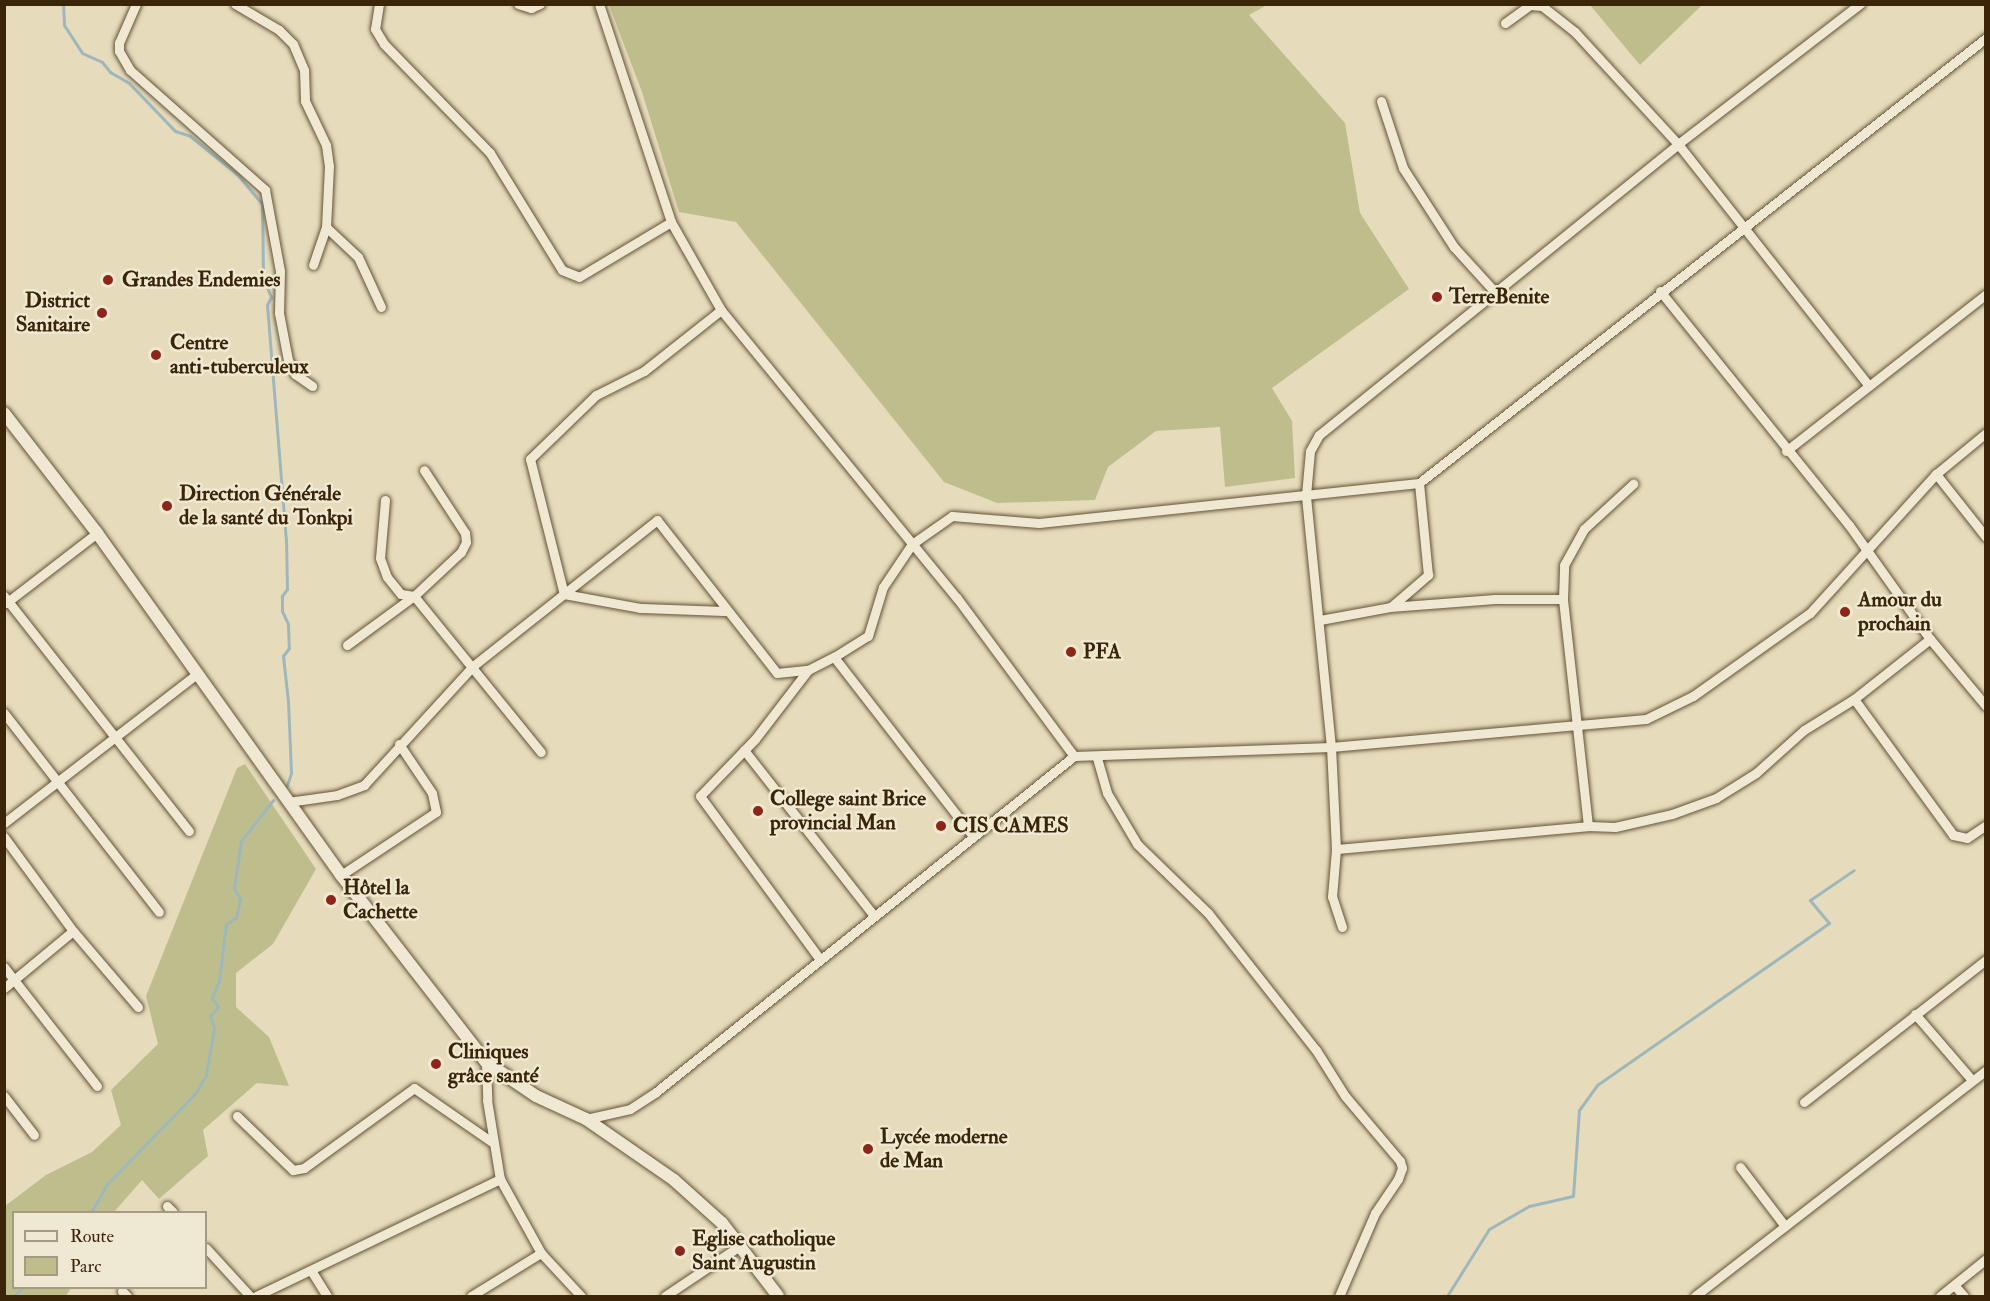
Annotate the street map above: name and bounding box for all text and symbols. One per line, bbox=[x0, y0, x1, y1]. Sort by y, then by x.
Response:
place label: Grandes Endemies bbox=[122, 267, 280, 293]
marker: Grandes Endemies bbox=[99, 271, 117, 289]
place label: TerreBenite bbox=[1449, 284, 1549, 310]
place label: District Sanitaire bbox=[16, 288, 90, 338]
marker: TerreBenite bbox=[1430, 290, 1444, 304]
marker: District Sanitaire bbox=[95, 306, 109, 320]
place label: Centre anti-tuberculeux bbox=[170, 330, 309, 380]
marker: Centre anti-tuberculeux bbox=[147, 346, 165, 364]
place label: Direction Générale de la santé du Tonkpi bbox=[179, 481, 353, 531]
marker: Direction Générale de la santé du Tonkpi bbox=[160, 499, 174, 513]
place label: Amour du prochain bbox=[1858, 587, 1942, 637]
marker: Amour du prochain bbox=[1836, 603, 1854, 621]
place label: PFA bbox=[1083, 639, 1121, 665]
marker: PFA bbox=[1064, 645, 1078, 659]
place label: College saint Brice provincial Man bbox=[770, 786, 926, 836]
marker: College saint Brice provincial Man bbox=[751, 804, 765, 818]
place label: CIS CAMES bbox=[953, 813, 1069, 839]
marker: CIS CAMES bbox=[934, 819, 948, 833]
place label: Hôtel la Cachette bbox=[343, 875, 418, 925]
marker: Hôtel la Cachette bbox=[324, 893, 338, 907]
place label: Cliniques grâce santé bbox=[448, 1039, 539, 1089]
marker: Cliniques grâce santé bbox=[429, 1057, 443, 1071]
place label: Lycée moderne de Man bbox=[880, 1124, 1008, 1174]
marker: Lycée moderne de Man bbox=[861, 1142, 875, 1156]
legend bbox=[12, 1211, 207, 1289]
text: Route bbox=[70, 1225, 114, 1248]
place label: Eglise catholique Saint Augustin bbox=[692, 1226, 835, 1276]
marker: Eglise catholique Saint Augustin bbox=[673, 1244, 687, 1258]
text: Parc bbox=[70, 1255, 101, 1278]

